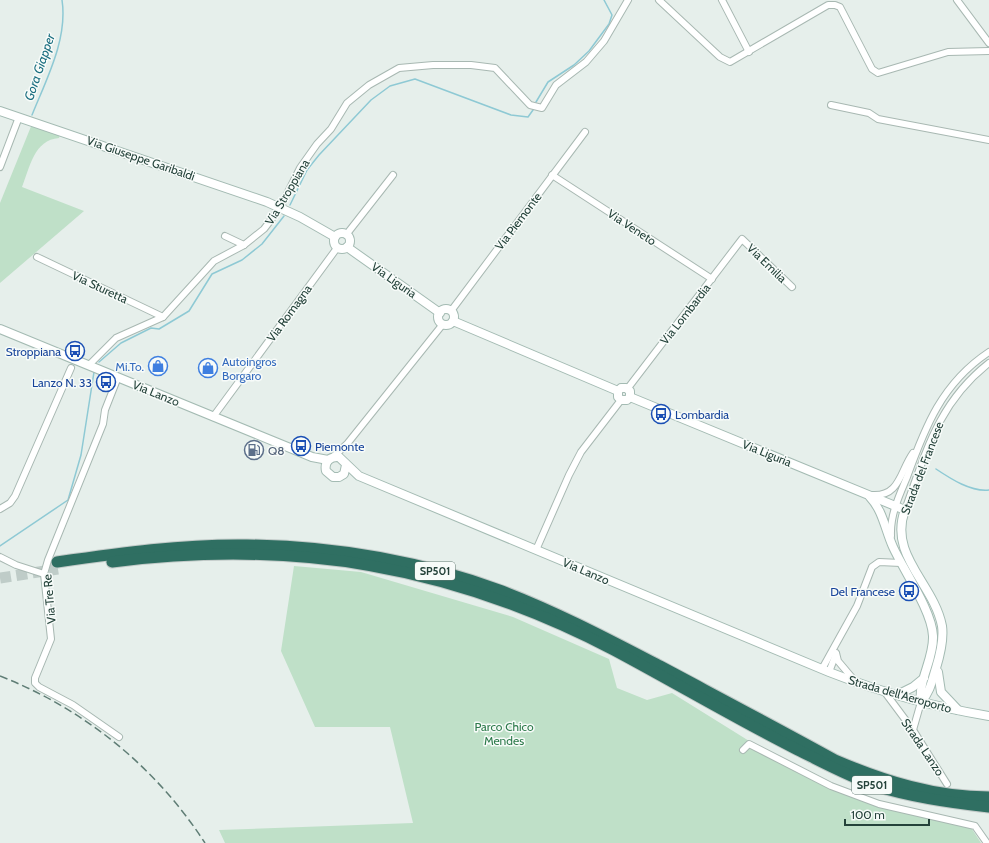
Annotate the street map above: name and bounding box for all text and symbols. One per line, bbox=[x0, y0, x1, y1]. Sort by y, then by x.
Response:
water label: Gora Giapper bbox=[20, 31, 58, 103]
street label: Via Giuseppe Garibaldi bbox=[85, 132, 197, 184]
street label: Via Stroppiana bbox=[261, 156, 313, 228]
street label: Via Piemonte bbox=[491, 189, 545, 253]
street label: Via Veneto bbox=[605, 206, 660, 248]
street label: Via Emilia bbox=[744, 240, 790, 286]
street label: Via Liguria bbox=[368, 259, 420, 301]
street label: Via Sturetta bbox=[70, 268, 130, 307]
street label: Via Lombardia bbox=[657, 280, 713, 347]
street label: Via Romagna bbox=[263, 281, 315, 345]
bus stop icon: Stroppiana bbox=[64, 340, 86, 362]
place label: Stroppiana bbox=[6, 344, 61, 359]
place label: Autoingros Borgaro bbox=[222, 354, 277, 383]
shop icon: Mi.To. bbox=[147, 355, 169, 377]
shop icon: Autoingros Borgaro bbox=[197, 357, 219, 379]
place label: Mi.To. bbox=[115, 359, 144, 374]
bus stop icon: Lanzo N. 33 bbox=[95, 371, 117, 393]
place label: Lanzo N. 33 bbox=[32, 375, 92, 390]
street label: Via Lanzo bbox=[130, 377, 182, 409]
bus stop icon: Lombardia bbox=[650, 403, 672, 425]
place label: Lombardia bbox=[675, 407, 729, 422]
street label: Strada del Francese bbox=[897, 419, 947, 517]
bus stop icon: Piemonte bbox=[290, 435, 312, 457]
street label: Via Liguria bbox=[740, 436, 794, 470]
fuel station icon: Q8 bbox=[243, 439, 265, 461]
place label: Piemonte bbox=[315, 439, 364, 454]
place label: Q8 bbox=[268, 443, 285, 458]
street label: Via Lanzo bbox=[560, 554, 612, 588]
road number: SP501 bbox=[415, 562, 455, 580]
street label: Via Tre Re bbox=[39, 574, 59, 624]
bus stop icon: Del Francese bbox=[898, 580, 920, 602]
place label: Del Francese bbox=[830, 584, 895, 599]
street label: Strada dell'Aeroporto bbox=[847, 672, 954, 716]
street label: Strada Lanzo bbox=[898, 715, 948, 779]
park label: Parco Chico Mendes bbox=[474, 719, 534, 748]
road number: SP501 bbox=[852, 776, 892, 794]
scale bar bbox=[845, 801, 929, 827]
text: 100 m bbox=[851, 807, 885, 822]

